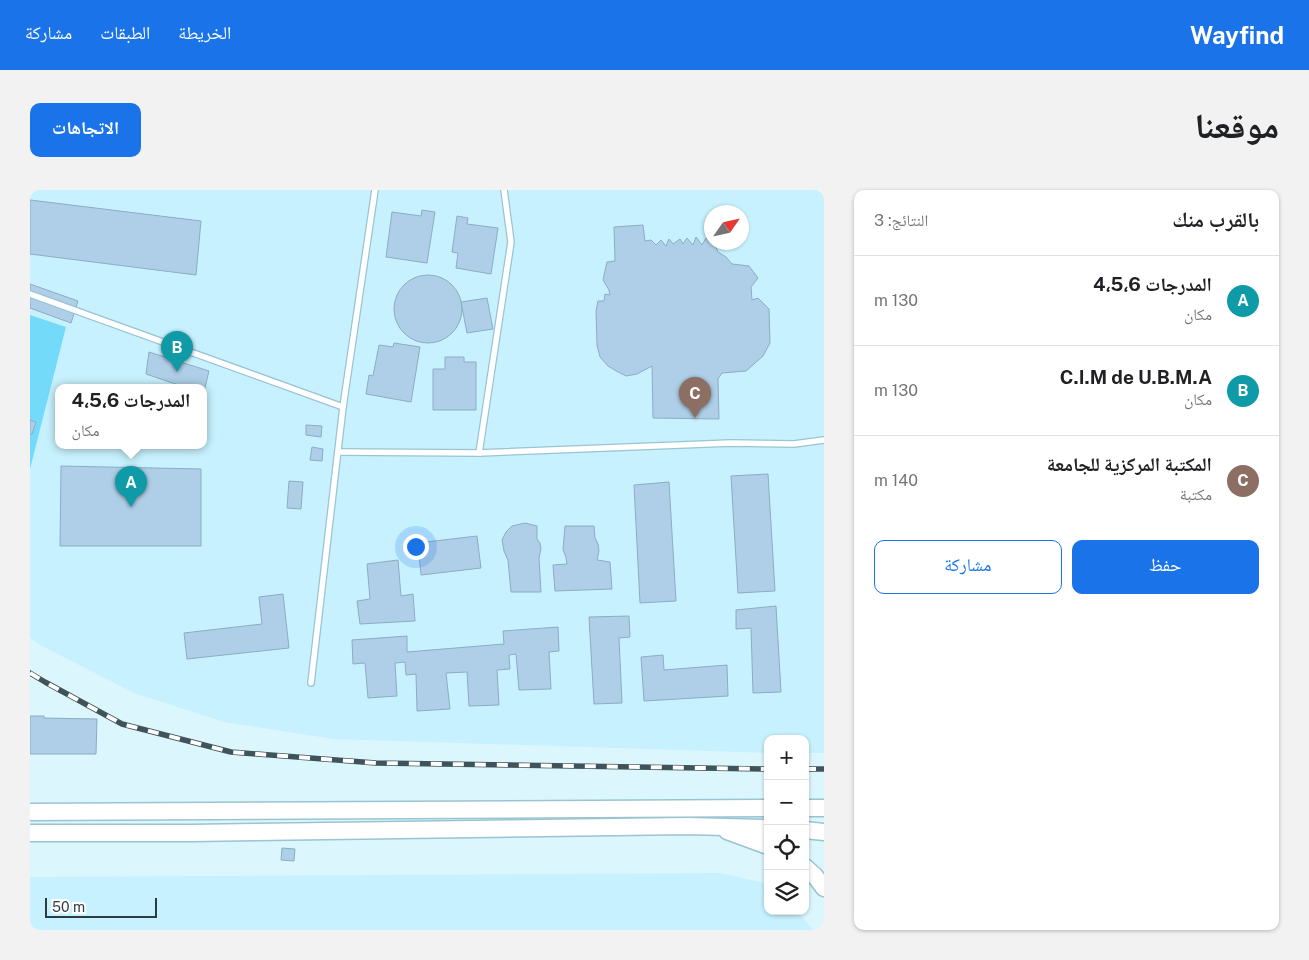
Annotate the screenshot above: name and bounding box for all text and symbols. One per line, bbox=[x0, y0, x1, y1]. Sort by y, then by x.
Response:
text: Wayfind bbox=[1190, 21, 1284, 49]
text: مشاركة bbox=[25, 22, 72, 43]
text: الطبقات bbox=[100, 22, 150, 43]
text: الخريطة bbox=[178, 22, 231, 43]
button: الاتجاهات bbox=[30, 103, 141, 157]
text: موقعنا bbox=[1194, 105, 1279, 146]
north arrow bbox=[704, 205, 749, 250]
text: بالقرب منك bbox=[1172, 207, 1259, 232]
text: النتائج: 3 bbox=[874, 211, 928, 230]
text: المدرجات 4،5،6 bbox=[1093, 273, 1212, 295]
text: 130 m bbox=[874, 291, 918, 310]
text: A bbox=[1237, 291, 1249, 310]
text: مكان bbox=[1184, 305, 1212, 324]
pin: B bbox=[161, 331, 193, 372]
text: C.I.M de U.B.M.A bbox=[1060, 366, 1212, 388]
pin: C bbox=[679, 377, 711, 418]
text: 130 m bbox=[874, 381, 918, 400]
text: B bbox=[1238, 381, 1248, 400]
popup bbox=[55, 384, 207, 449]
text: المدرجات 4،5،6 bbox=[72, 389, 190, 411]
text: مكان bbox=[1184, 390, 1212, 409]
text: مكان bbox=[72, 421, 100, 440]
text: المكتبة المركزية للجامعة bbox=[1047, 453, 1212, 475]
pin: A bbox=[115, 466, 147, 507]
text: 140 m bbox=[874, 471, 918, 490]
text: C bbox=[1237, 471, 1249, 490]
text: مكتبة bbox=[1180, 485, 1212, 504]
your location bbox=[403, 534, 429, 560]
button: مشاركة bbox=[874, 540, 1062, 594]
button: حفظ bbox=[1072, 540, 1259, 594]
map controls bbox=[764, 735, 809, 915]
button: + bbox=[764, 735, 809, 780]
button: − bbox=[764, 780, 809, 825]
button: locate bbox=[764, 825, 809, 870]
button: layers bbox=[764, 870, 809, 915]
scale bar bbox=[45, 895, 158, 918]
text: 50 m bbox=[52, 899, 85, 915]

